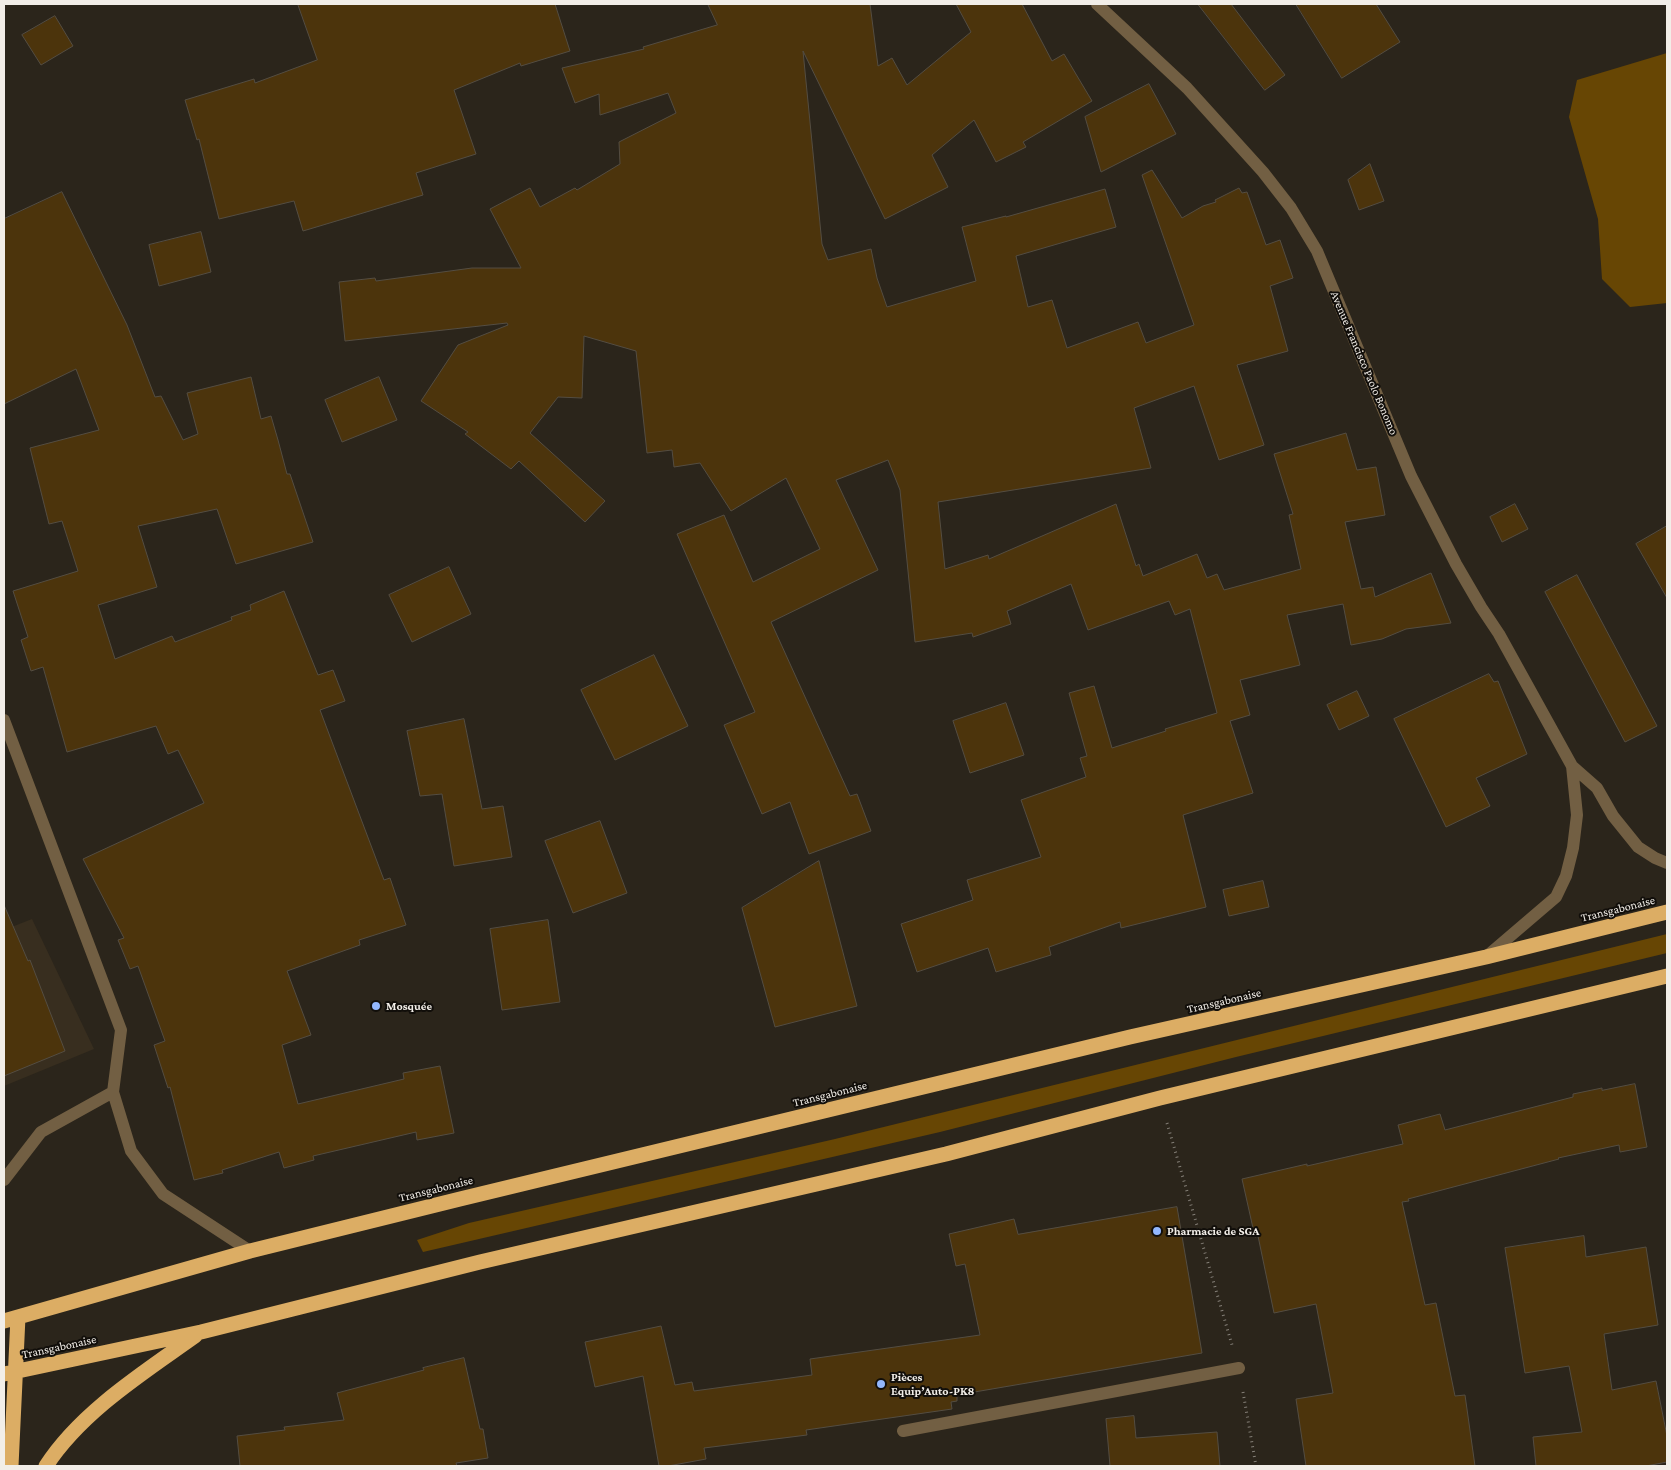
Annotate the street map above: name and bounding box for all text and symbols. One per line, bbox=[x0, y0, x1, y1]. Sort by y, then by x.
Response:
street label: Avenue Francisco Paolo Bonomo bbox=[1327, 289, 1401, 437]
street label: Transgabonaise bbox=[1579, 893, 1657, 925]
street label: Transgabonaise bbox=[1185, 985, 1263, 1017]
place label: Mosquée bbox=[386, 999, 432, 1013]
marker: Mosquée bbox=[370, 1000, 382, 1012]
street label: Transgabonaise bbox=[791, 1078, 869, 1110]
street label: Transgabonaise bbox=[397, 1173, 475, 1205]
place label: Pharmacie de SGA bbox=[1167, 1224, 1259, 1238]
marker: Pharmacie de SGA bbox=[1151, 1225, 1163, 1237]
street label: Transgabonaise bbox=[20, 1332, 98, 1362]
place label: Pièces Equip’Auto-PK8 bbox=[891, 1370, 974, 1398]
marker: Pièces Equip’Auto-PK8 bbox=[875, 1378, 887, 1390]

